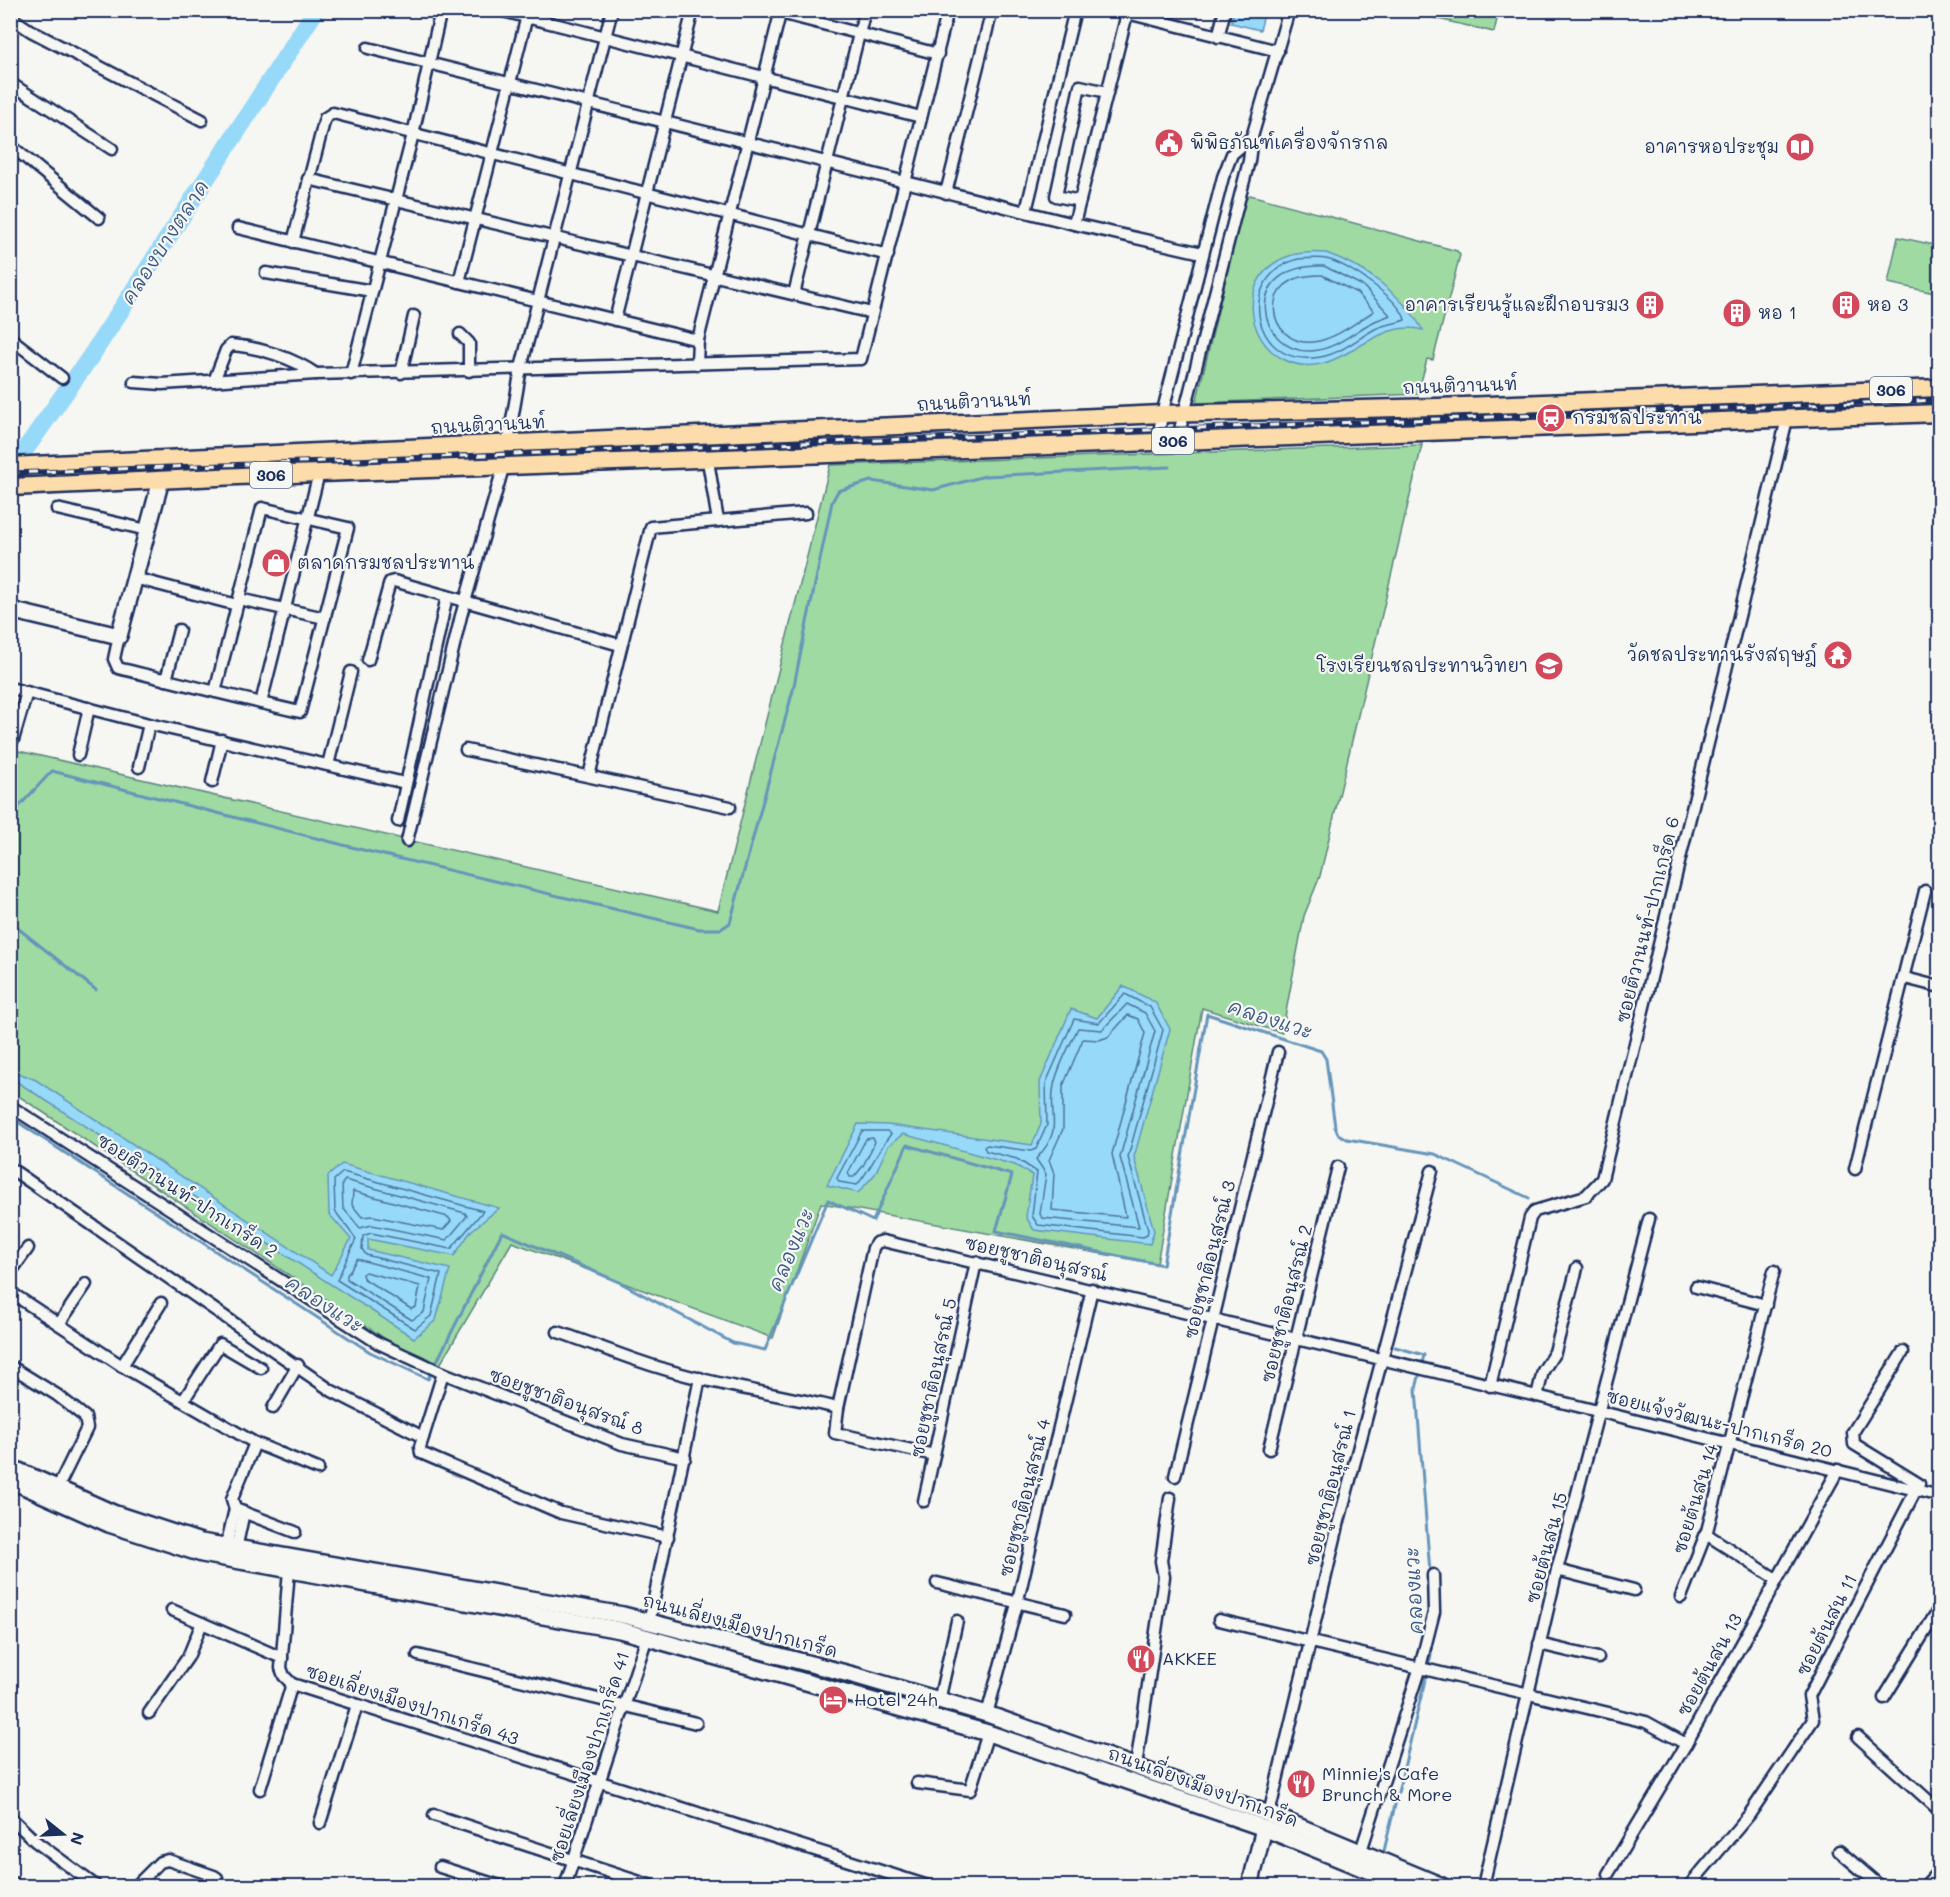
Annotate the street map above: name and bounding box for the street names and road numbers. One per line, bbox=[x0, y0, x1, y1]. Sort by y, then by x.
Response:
street label: ถนนติวานนท์ bbox=[1402, 371, 1518, 399]
road number: 306 bbox=[1870, 377, 1912, 403]
street label: ถนนติวานนท์ bbox=[916, 386, 1032, 416]
street label: ถนนติวานนท์ bbox=[430, 409, 546, 439]
road number: 306 bbox=[1152, 428, 1194, 454]
road number: 306 bbox=[250, 462, 292, 488]
street label: ซอยติวานนท์-ปากเกร็ด 6 bbox=[1608, 813, 1684, 1026]
street label: ซอยติวานนท์-ปากเกร็ด 2 bbox=[92, 1126, 284, 1263]
street label: ซอยชูชาติอนุสรณ์ 3 bbox=[1178, 1178, 1242, 1342]
street label: ซอยชูชาติอนุสรณ์ 2 bbox=[1255, 1222, 1319, 1386]
street label: ซอยชูชาติอนุสรณ์ bbox=[962, 1230, 1110, 1288]
street label: ซอยชูชาติอนุสรณ์ 5 bbox=[904, 1296, 964, 1460]
street label: ซอยชูชาติอนุสรณ์ 8 bbox=[485, 1362, 647, 1442]
street label: ซอยแจ้งวัฒนะ-ปากเกร็ด 20 bbox=[1604, 1381, 1835, 1463]
street label: ซอยชูชาติอนุสรณ์ 1 bbox=[1299, 1407, 1363, 1569]
street label: ซอยชูชาติอนุสรณ์ 4 bbox=[993, 1416, 1057, 1580]
street label: ซอยต้นสน 14 bbox=[1667, 1440, 1723, 1557]
street label: ซอยต้นสน 15 bbox=[1520, 1490, 1572, 1606]
street label: ซอยต้นสน 11 bbox=[1790, 1569, 1862, 1680]
street label: ถนนเลี่ยงเมืองปากเกร็ด bbox=[640, 1583, 842, 1663]
street label: ซอยต้นสน 13 bbox=[1671, 1609, 1747, 1720]
street label: ซอยเลี่ยงเมืองปากเกร็ด 41 bbox=[539, 1647, 635, 1865]
street label: ซอยเลี่ยงเมืองปากเกร็ด 43 bbox=[303, 1654, 523, 1750]
street label: ถนนเลี่ยงเมืองปากเกร็ด bbox=[1105, 1736, 1304, 1832]

